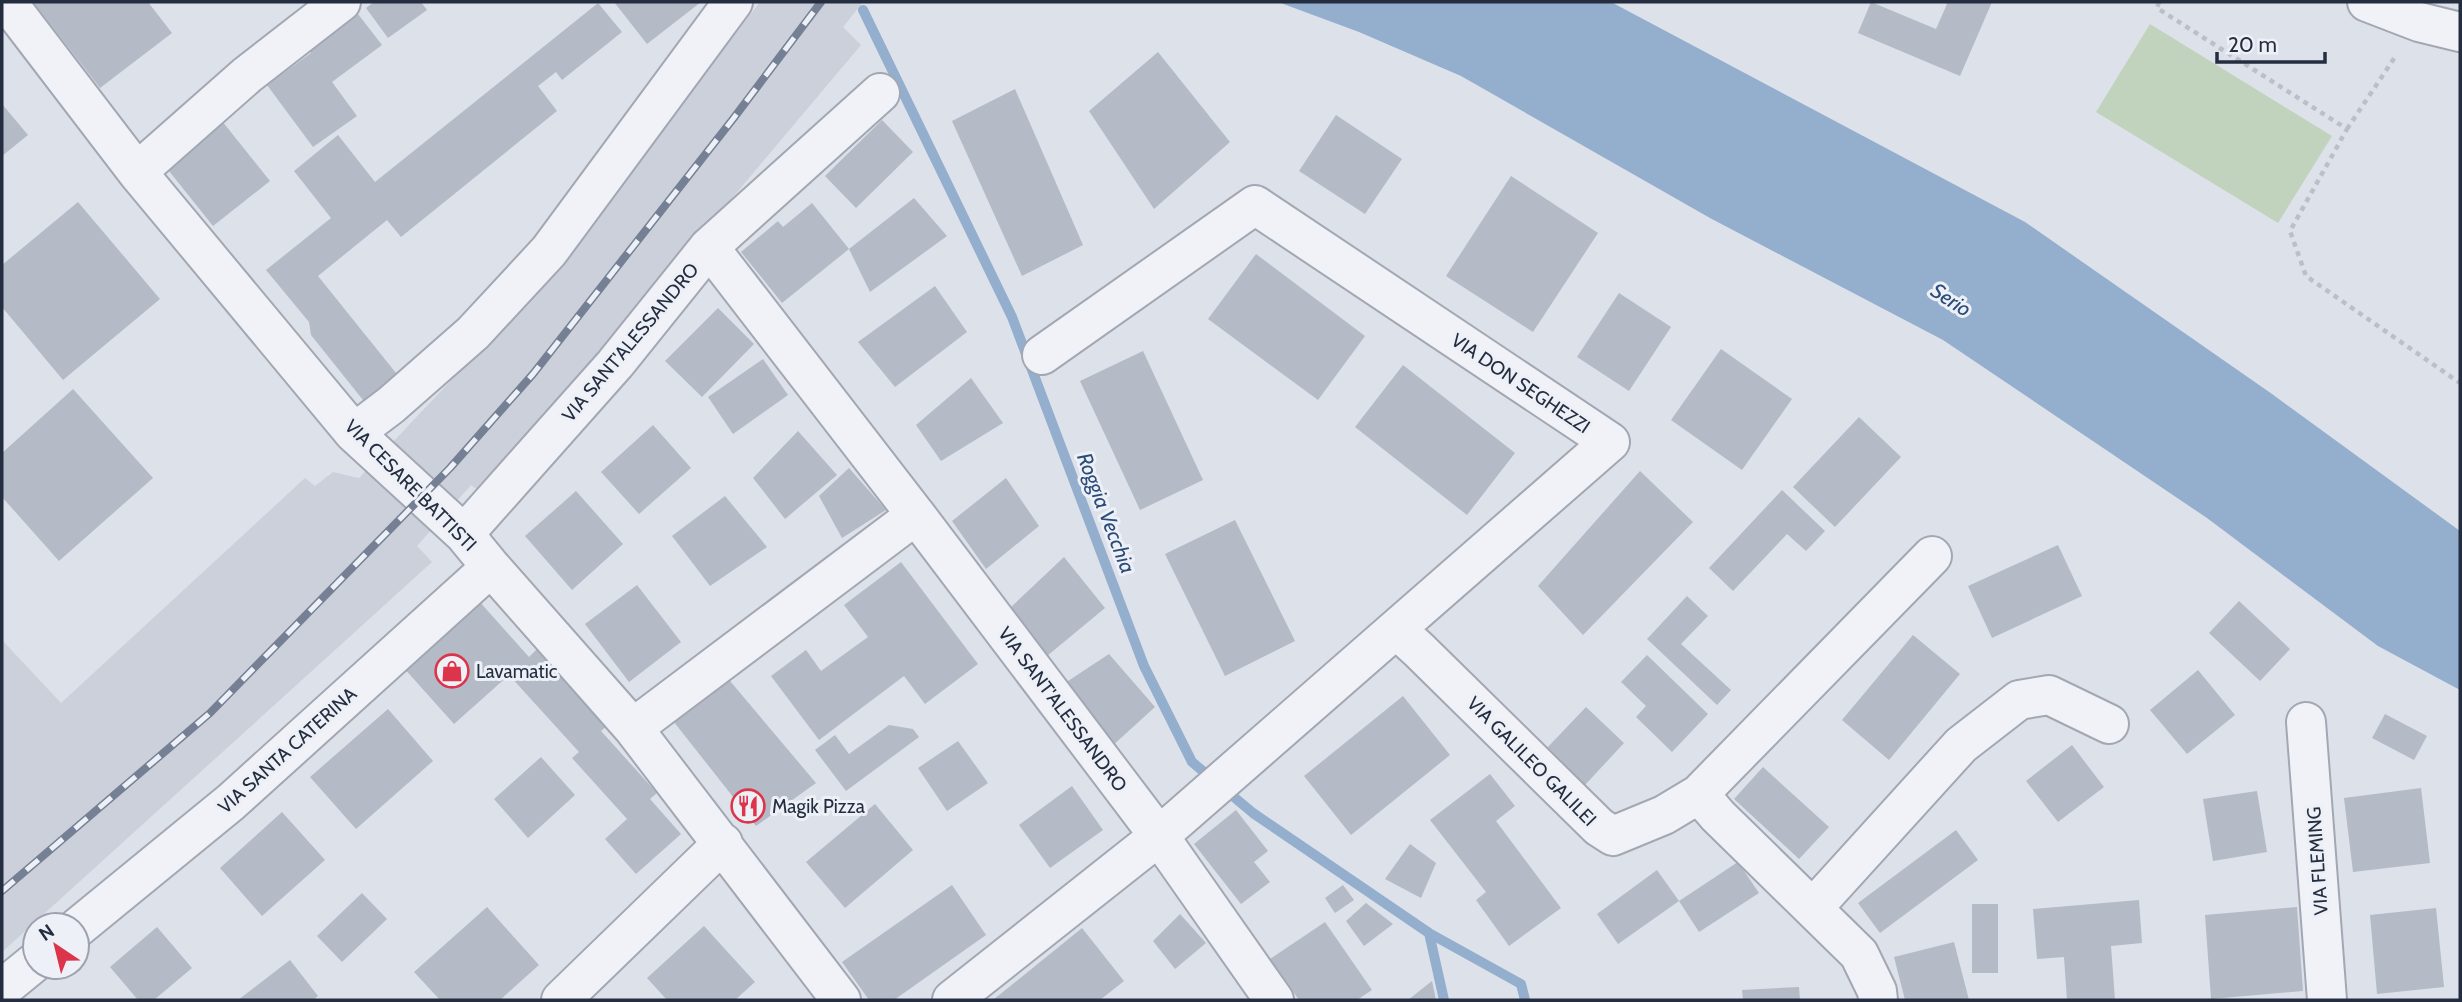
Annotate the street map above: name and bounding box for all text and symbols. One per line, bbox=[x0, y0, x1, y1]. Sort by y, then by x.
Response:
scale bar bbox=[2217, 21, 2326, 65]
text: 20 m bbox=[2228, 32, 2277, 57]
street label: VIA SANT'ALESSANDRO bbox=[557, 258, 704, 426]
water label: Serio bbox=[1927, 277, 1976, 322]
street label: VIA DON SEGHEZZI bbox=[1447, 328, 1594, 438]
street label: VIA CESARE BATTISTI bbox=[340, 415, 481, 556]
water label: Roggia Vecchia bbox=[1072, 449, 1141, 577]
street label: VIA SANT'ALESSANDRO bbox=[993, 622, 1132, 796]
shop icon: Lavamatic bbox=[433, 652, 471, 690]
place label: Lavamatic bbox=[476, 660, 558, 683]
street label: VIA SANTA CATERINA bbox=[213, 682, 361, 819]
street label: VIA GALILEO GALILEI bbox=[1462, 692, 1601, 831]
restaurant icon: Magik Pizza bbox=[729, 787, 767, 825]
place label: Magik Pizza bbox=[772, 795, 865, 818]
street label: VIA FLEMING bbox=[2302, 806, 2333, 916]
north arrow bbox=[21, 911, 91, 981]
text: N bbox=[34, 919, 59, 946]

